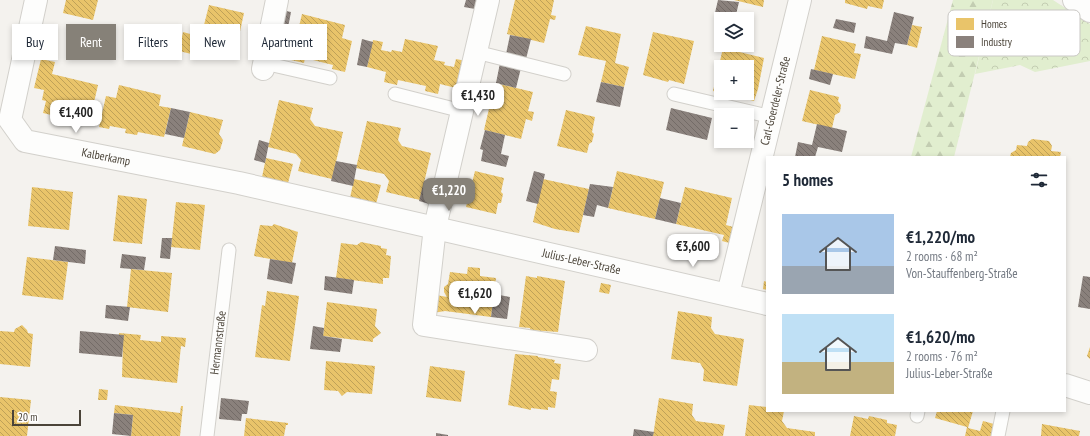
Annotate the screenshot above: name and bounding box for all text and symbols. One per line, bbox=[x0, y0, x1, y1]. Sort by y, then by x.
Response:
legend bbox=[948, 10, 1080, 56]
map controls bbox=[714, 12, 754, 148]
button: layers bbox=[714, 12, 754, 52]
text: Homes bbox=[981, 17, 1007, 31]
chip: Buy bbox=[12, 24, 58, 60]
chip: Rent bbox=[66, 24, 116, 60]
chip: Filters bbox=[124, 24, 182, 60]
chip: New bbox=[190, 24, 240, 60]
chip: Apartment bbox=[248, 24, 327, 60]
text: Industry bbox=[981, 35, 1013, 49]
street label: Carl-Goerdeler-Straße bbox=[757, 54, 793, 147]
button: + bbox=[714, 60, 754, 100]
pin: €1,430 bbox=[445, 83, 511, 117]
text: €1,430 bbox=[461, 87, 495, 104]
pin: €1,400 bbox=[43, 100, 109, 134]
text: €1,400 bbox=[59, 104, 93, 121]
button: − bbox=[714, 108, 754, 148]
street label: Kalberkamp bbox=[80, 144, 132, 168]
text: 5 homes bbox=[782, 169, 833, 191]
icon: filters bbox=[1028, 169, 1050, 191]
pin: €1,220 bbox=[416, 178, 482, 212]
text: €1,220 bbox=[432, 182, 466, 199]
text: €1,220/mo bbox=[906, 226, 975, 248]
icon: home bbox=[814, 230, 862, 278]
pin: €3,600 bbox=[660, 234, 726, 268]
text: €3,600 bbox=[676, 238, 710, 255]
street label: Julius-Leber-Straße bbox=[540, 245, 622, 277]
text: 2 rooms · 68 m² bbox=[906, 248, 978, 265]
text: Von-Stauffenberg-Straße bbox=[906, 265, 1018, 282]
pin: €1,620 bbox=[442, 281, 508, 315]
text: €1,620 bbox=[458, 285, 492, 302]
street label: Hermannstraße bbox=[206, 310, 229, 375]
text: €1,620/mo bbox=[906, 326, 975, 348]
icon: home bbox=[814, 330, 862, 378]
text: 2 rooms · 76 m² bbox=[906, 348, 978, 365]
text: Julius-Leber-Straße bbox=[906, 365, 993, 382]
scale bar bbox=[12, 408, 81, 427]
text: 20 m bbox=[18, 410, 37, 424]

